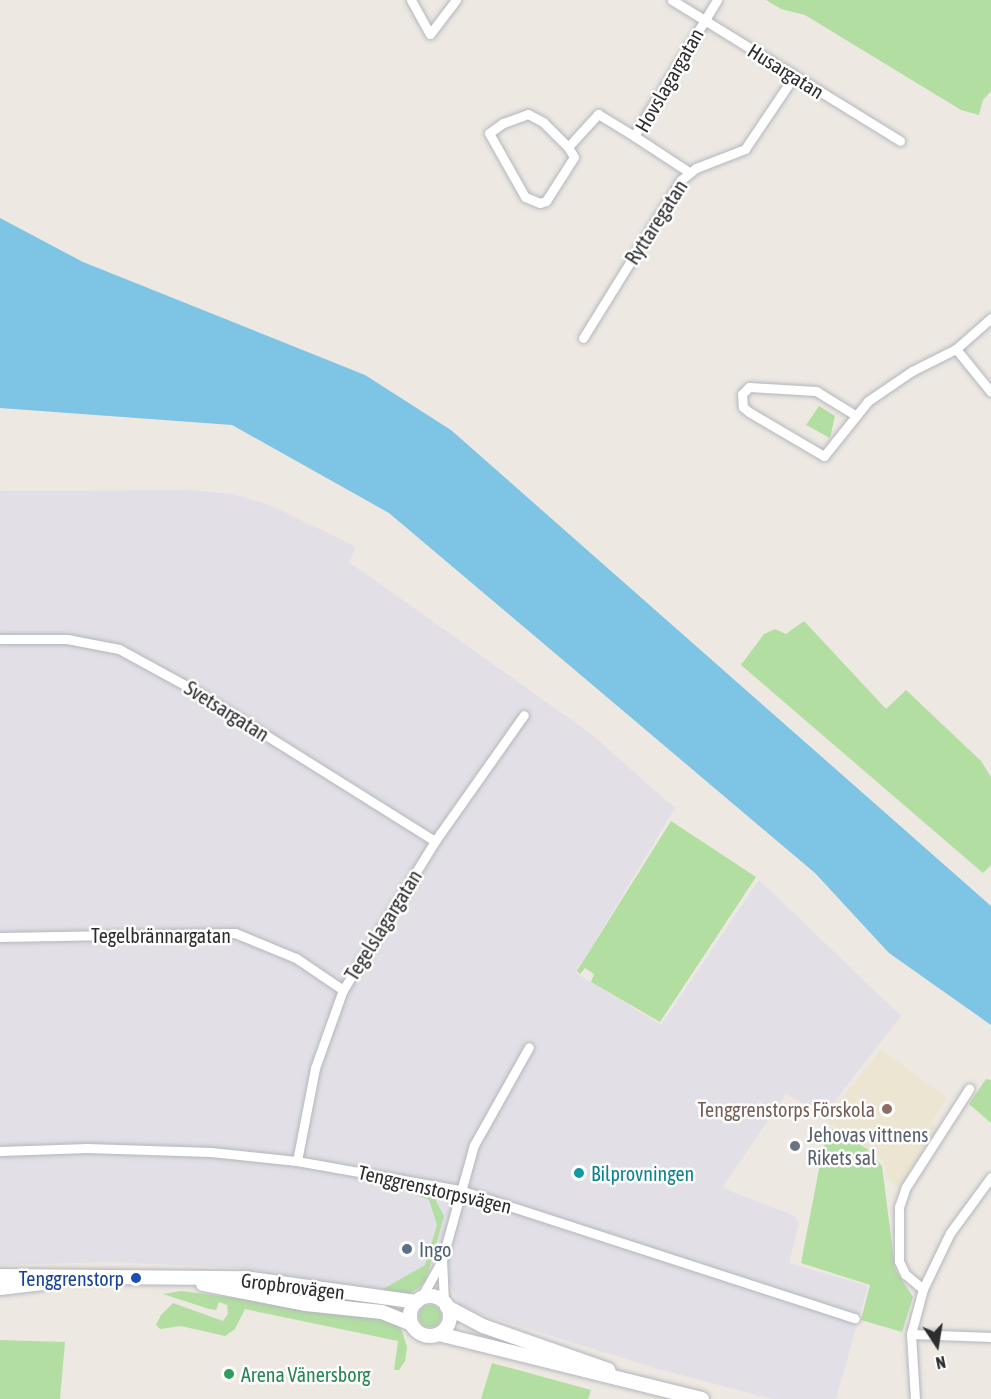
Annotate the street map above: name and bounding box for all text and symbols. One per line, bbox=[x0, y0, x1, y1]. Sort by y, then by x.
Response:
street label: Hovslagargatan bbox=[630, 24, 708, 136]
street label: Husargatan bbox=[744, 38, 828, 104]
street label: Ryttaregatan bbox=[620, 175, 692, 269]
street label: Svetsargatan bbox=[180, 676, 274, 746]
street label: Tegelslagargatan bbox=[339, 865, 427, 985]
street label: Tegelbrännargatan bbox=[91, 923, 231, 947]
place label: Tenggrenstorps Förskola bbox=[698, 1097, 875, 1121]
marker: Tenggrenstorps Förskola bbox=[880, 1102, 894, 1116]
place label: Jehovas vittnens Rikets sal bbox=[807, 1122, 928, 1169]
marker: Jehovas vittnens Rikets sal bbox=[788, 1139, 802, 1153]
street label: Tenggrenstorpsvägen bbox=[356, 1160, 514, 1218]
place label: Bilprovningen bbox=[591, 1161, 694, 1185]
marker: Bilprovningen bbox=[572, 1166, 586, 1180]
place label: Ingo bbox=[419, 1237, 451, 1261]
marker: Ingo bbox=[400, 1242, 414, 1256]
place label: Tenggrenstorp bbox=[19, 1266, 124, 1290]
street label: Gropbrovägen bbox=[240, 1268, 346, 1304]
marker: Tenggrenstorp bbox=[129, 1271, 143, 1285]
north arrow bbox=[907, 1315, 967, 1375]
text: N bbox=[934, 1353, 947, 1372]
place label: Arena Vänersborg bbox=[241, 1362, 371, 1386]
marker: Arena Vänersborg bbox=[222, 1367, 236, 1381]

